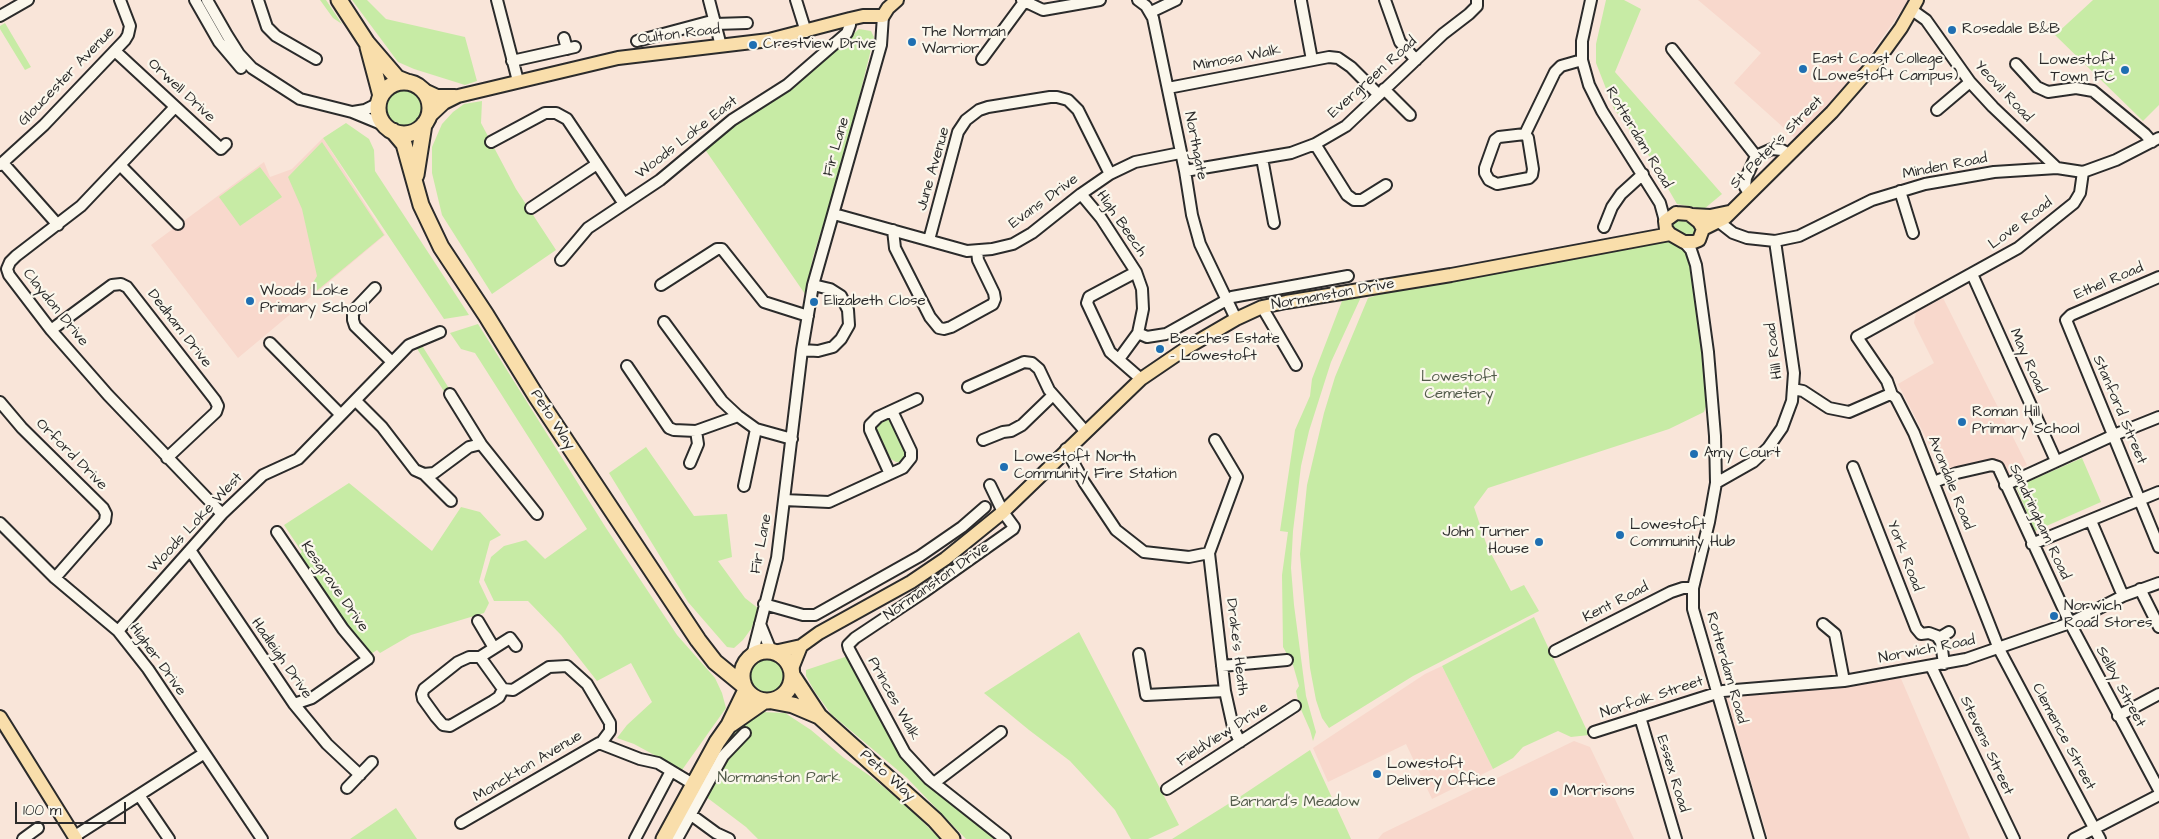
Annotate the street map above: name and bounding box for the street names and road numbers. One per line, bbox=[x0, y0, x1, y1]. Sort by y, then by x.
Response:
street label: Oulton Road bbox=[637, 21, 721, 49]
street label: Gloucester Avenue bbox=[15, 24, 119, 130]
street label: Evergreen Road bbox=[1325, 33, 1421, 123]
street label: Mimosa Walk bbox=[1191, 42, 1283, 76]
street label: Orwell Drive bbox=[144, 55, 218, 127]
street label: Yeovil Road bbox=[1970, 58, 2036, 126]
street label: Rotterdam Road bbox=[1601, 84, 1675, 192]
street label: Woods Loke East bbox=[632, 93, 742, 183]
street label: St Peter's Street bbox=[1727, 93, 1827, 193]
street label: Northgate bbox=[1180, 110, 1210, 182]
street label: Fir Lane bbox=[820, 115, 854, 179]
street label: June Avenue bbox=[914, 125, 954, 213]
street label: Minden Road bbox=[1901, 150, 1989, 184]
street label: Evans Drive bbox=[1006, 171, 1082, 233]
street label: High Beech bbox=[1092, 188, 1150, 260]
street label: Love Road bbox=[1986, 194, 2056, 254]
street label: Ethel Road bbox=[2072, 259, 2146, 305]
street label: Claydon Drive bbox=[18, 266, 92, 350]
street label: Normanston Drive bbox=[1270, 275, 1396, 315]
street label: Dedham Drive bbox=[143, 286, 215, 372]
street label: Hill Road bbox=[1763, 322, 1787, 380]
street label: May Road bbox=[2005, 326, 2049, 396]
street label: Stanford Street bbox=[2088, 353, 2150, 467]
street label: Peto Way bbox=[526, 387, 578, 453]
street label: Orford Drive bbox=[31, 415, 111, 495]
street label: Avondale Road bbox=[1923, 433, 1977, 533]
street label: Sandringham Road bbox=[2004, 461, 2074, 583]
street label: Woods Loke West bbox=[145, 469, 247, 577]
street label: Fir Lane bbox=[747, 513, 777, 575]
street label: York Road bbox=[1882, 518, 1926, 594]
street label: Kesgrave Drive bbox=[296, 538, 372, 636]
street label: Normanston Drive bbox=[881, 539, 993, 625]
street label: Kent Road bbox=[1580, 579, 1652, 627]
street label: Drake's Heath bbox=[1221, 598, 1251, 696]
street label: Rotterdam Road bbox=[1701, 610, 1751, 726]
street label: Hadleigh Drive bbox=[247, 615, 315, 703]
street label: Higher Drive bbox=[125, 620, 189, 700]
street label: Norwich Road bbox=[1877, 632, 1977, 668]
street label: Selby Street bbox=[2091, 643, 2149, 731]
street label: Princes Walk bbox=[863, 654, 923, 744]
street label: Norfolk Street bbox=[1598, 673, 1706, 723]
street label: Clemence Street bbox=[2027, 681, 2099, 793]
street label: Stevens Street bbox=[1955, 694, 2017, 798]
street label: FieldView Drive bbox=[1174, 699, 1272, 771]
street label: Monckton Avenue bbox=[470, 727, 586, 807]
street label: Essex Road bbox=[1652, 733, 1692, 815]
street label: Peto Way bbox=[856, 747, 918, 805]

